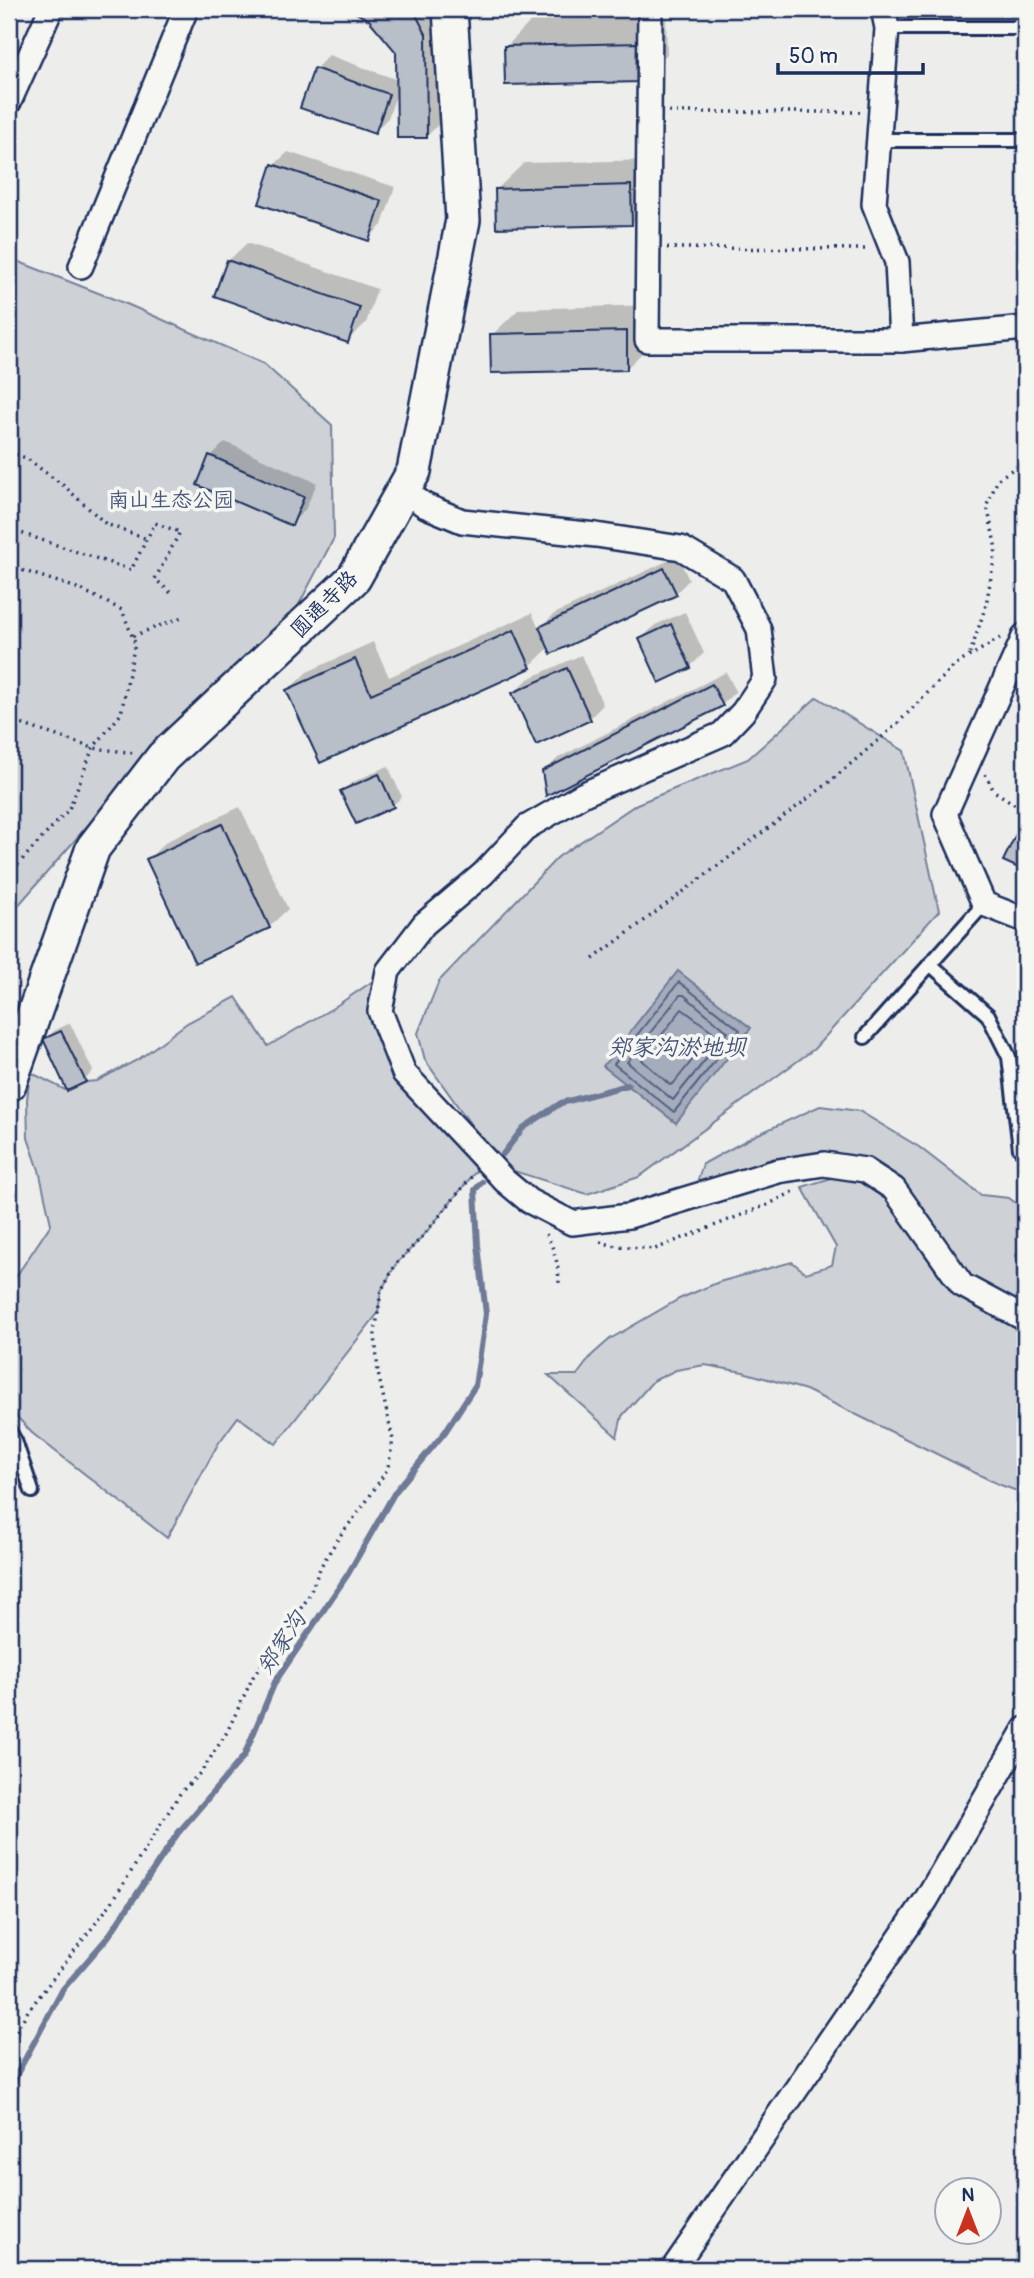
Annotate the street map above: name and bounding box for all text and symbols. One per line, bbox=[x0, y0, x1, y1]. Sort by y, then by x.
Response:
scale bar bbox=[778, 32, 924, 76]
text: 50 m bbox=[789, 43, 838, 70]
park label: 南山生态公园 bbox=[108, 487, 234, 514]
street label: 圆通寺路 bbox=[285, 565, 364, 644]
water label: 郑家沟淤地坝 bbox=[608, 1033, 748, 1062]
water label: 郑家沟 bbox=[250, 1605, 313, 1680]
north arrow bbox=[932, 2176, 1002, 2246]
text: N bbox=[962, 2183, 975, 2207]

